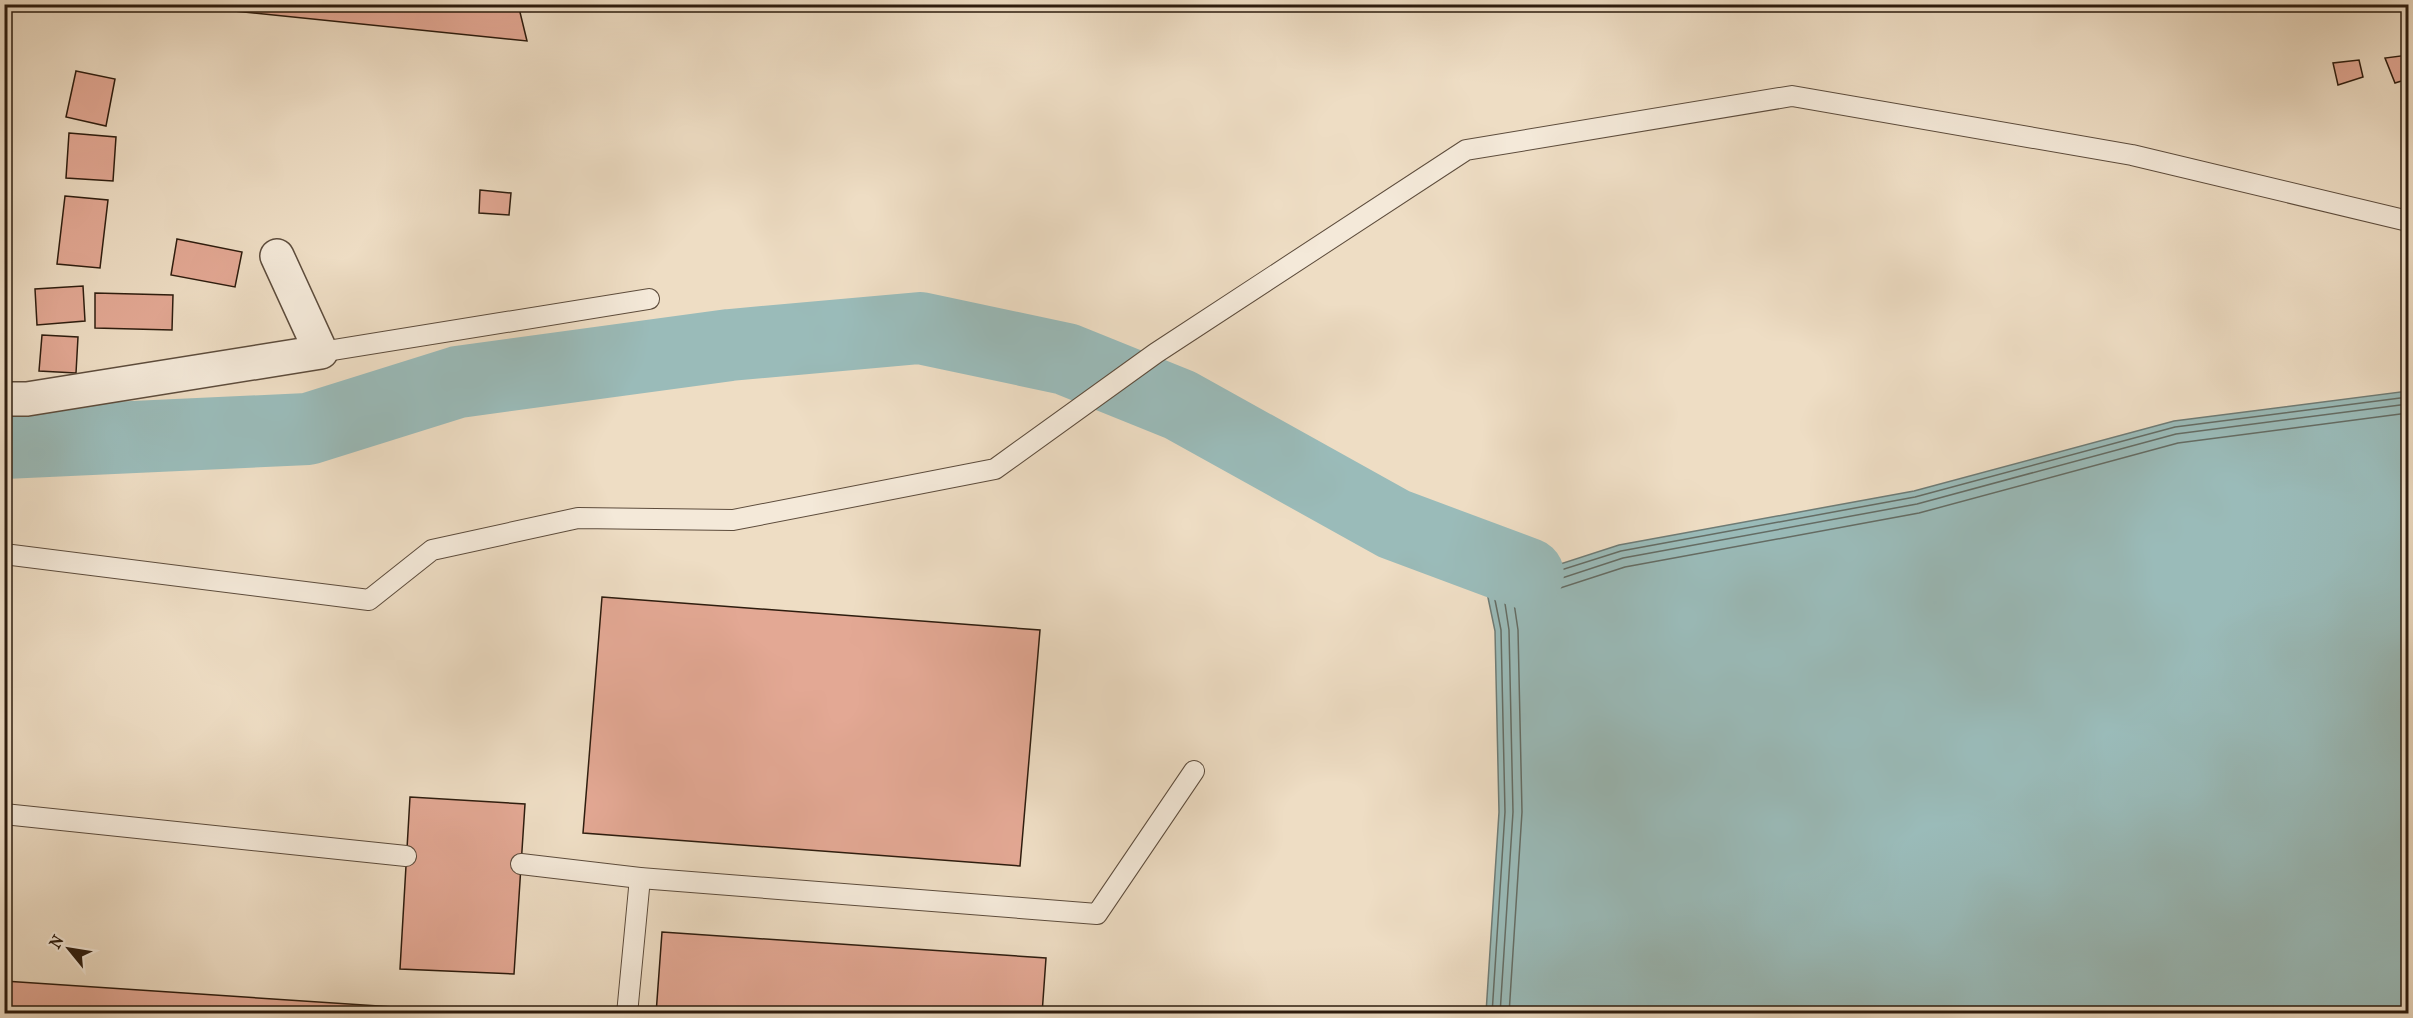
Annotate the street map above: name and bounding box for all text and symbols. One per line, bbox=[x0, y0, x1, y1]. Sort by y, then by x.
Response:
north arrow bbox=[39, 919, 99, 979]
text: N bbox=[45, 931, 68, 952]

